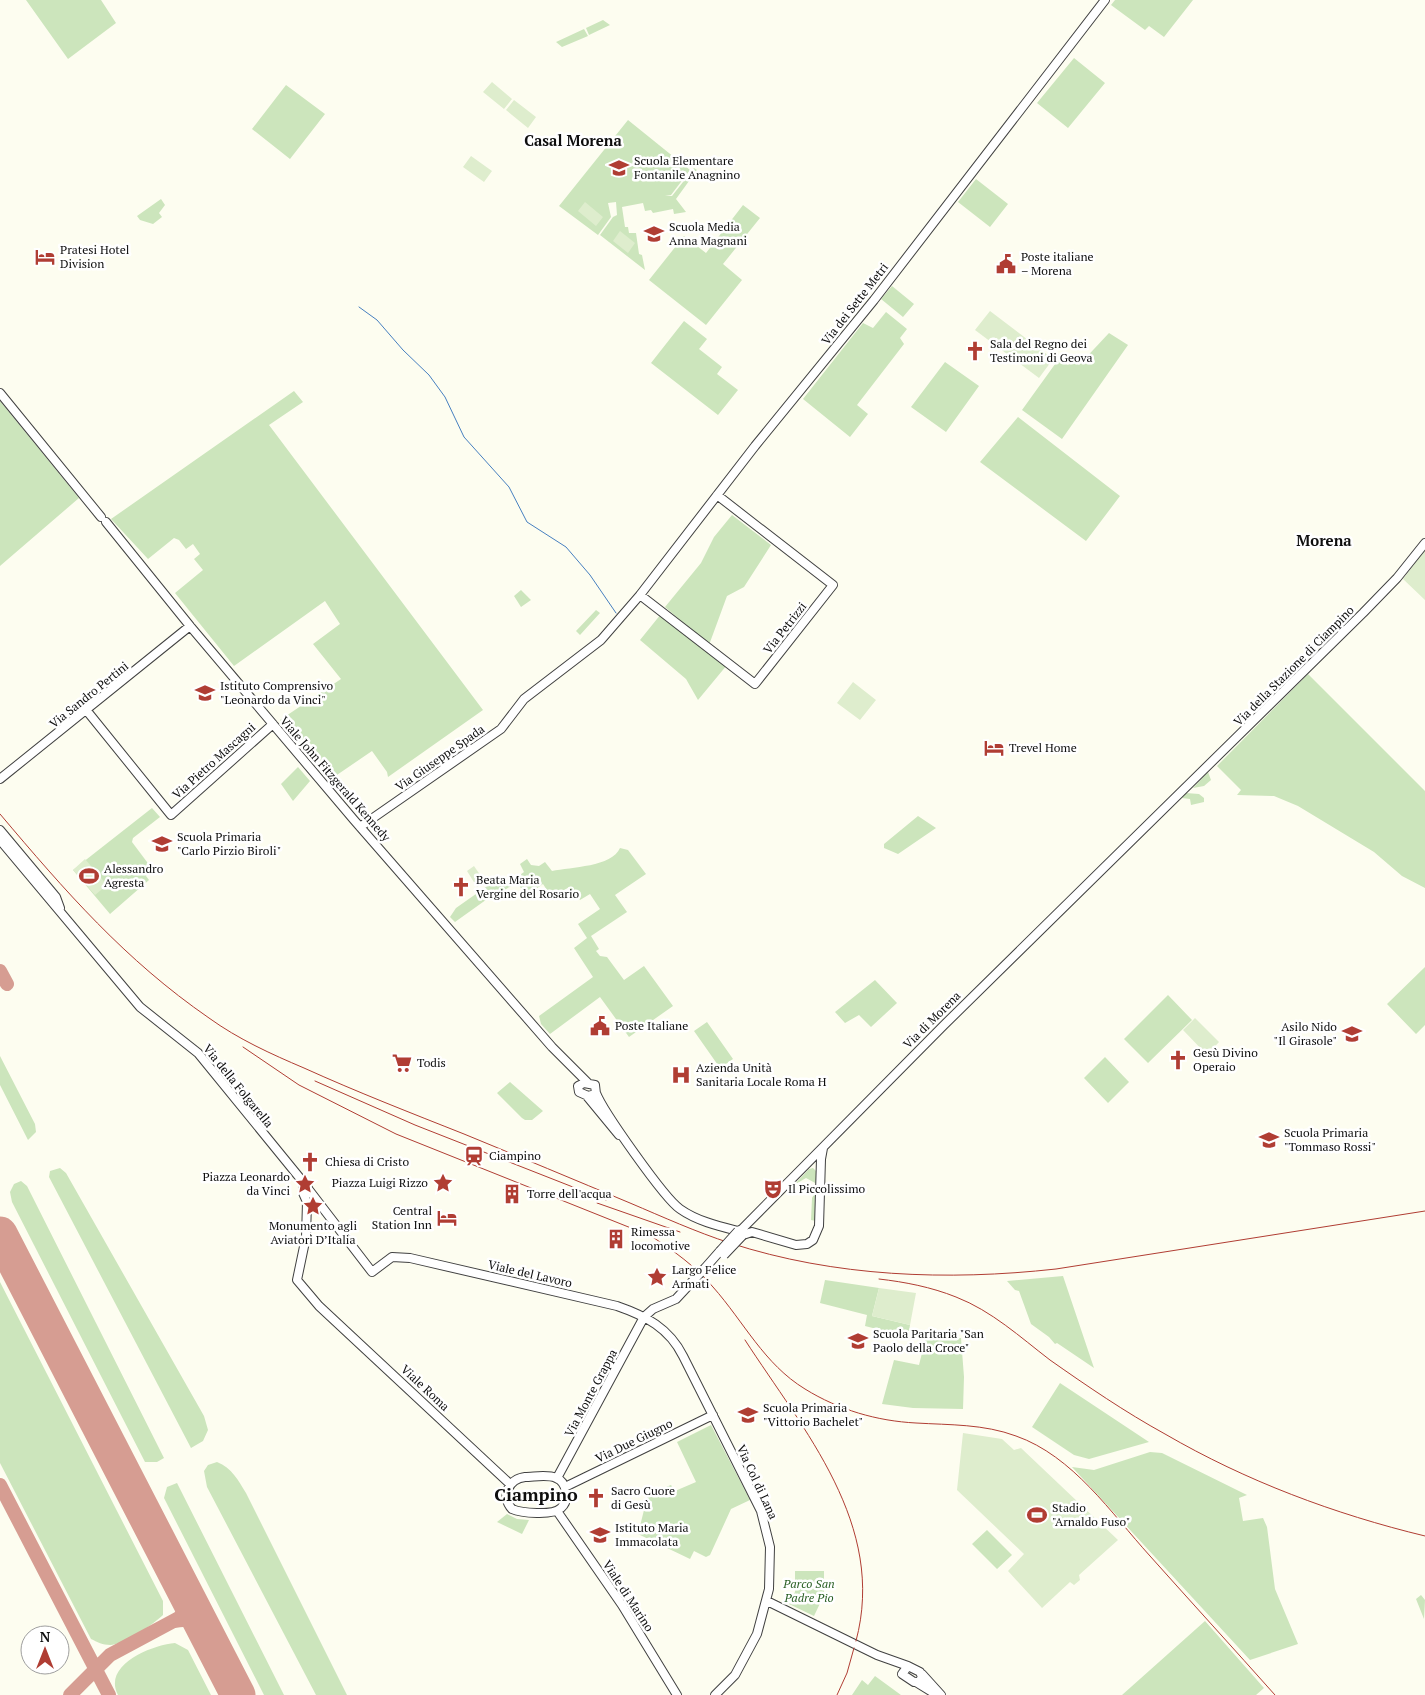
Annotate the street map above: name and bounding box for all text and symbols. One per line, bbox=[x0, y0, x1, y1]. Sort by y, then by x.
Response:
district label: Casal Morena bbox=[524, 130, 622, 150]
place label: Scuola Elementare Fontanile Anagnino bbox=[634, 153, 740, 182]
school or university icon: Scuola Elementare Fontanile Anagnino bbox=[608, 157, 630, 179]
place label: Scuola Media Anna Magnani bbox=[669, 219, 748, 248]
school or university icon: Scuola Media Anna Magnani bbox=[643, 223, 665, 245]
place label: Pratesi Hotel Division bbox=[60, 242, 130, 271]
hotel icon: Pratesi Hotel Division bbox=[34, 246, 56, 268]
place label: Poste italiane – Morena bbox=[1021, 249, 1094, 278]
public building icon: Poste italiane – Morena bbox=[995, 253, 1017, 275]
street label: Via dei Sette Metri bbox=[818, 260, 891, 347]
place label: Sala del Regno dei Testimoni di Geova bbox=[990, 336, 1093, 365]
church icon: Sala del Regno dei Testimoni di Geova bbox=[964, 340, 986, 362]
district label: Morena bbox=[1296, 530, 1352, 550]
street label: Via Petrizzi bbox=[760, 599, 810, 656]
street label: Via della Stazione di Ciampino bbox=[1230, 602, 1357, 729]
street label: Via Sandro Pertini bbox=[46, 658, 132, 731]
place label: Istituto Comprensivo "Leonardo da Vinci" bbox=[220, 678, 334, 707]
school or university icon: Istituto Comprensivo "Leonardo da Vinci" bbox=[194, 682, 216, 704]
street label: Viale John Fitzgerald Kennedy bbox=[277, 713, 394, 845]
street label: Via Pietro Mascagni bbox=[169, 719, 259, 802]
street label: Via Giuseppe Spada bbox=[392, 721, 487, 794]
hotel icon: Trevel Home bbox=[983, 737, 1005, 759]
place label: Trevel Home bbox=[1009, 740, 1077, 755]
place label: Scuola Primaria "Carlo Pirzio Biroli" bbox=[177, 829, 281, 858]
school or university icon: Scuola Primaria "Carlo Pirzio Biroli" bbox=[151, 833, 173, 855]
place label: Alessandro Agresta bbox=[104, 861, 164, 890]
sports icon: Alessandro Agresta bbox=[78, 865, 100, 887]
place label: Beata Maria Vergine del Rosario bbox=[476, 872, 580, 901]
church icon: Beata Maria Vergine del Rosario bbox=[450, 876, 472, 898]
street label: Via di Morena bbox=[900, 988, 963, 1051]
public building icon: Poste Italiane bbox=[589, 1015, 611, 1037]
place label: Poste Italiane bbox=[615, 1018, 688, 1033]
place label: Asilo Nido "Il Girasole" bbox=[1274, 1019, 1337, 1048]
school or university icon: Asilo Nido "Il Girasole" bbox=[1341, 1023, 1363, 1045]
street label: Via della Folgarella bbox=[200, 1041, 277, 1130]
place label: Gesù Divino Operaio bbox=[1193, 1045, 1258, 1074]
church icon: Gesù Divino Operaio bbox=[1167, 1049, 1189, 1071]
supermarket icon: Todis bbox=[391, 1052, 413, 1074]
place label: Todis bbox=[417, 1055, 446, 1070]
place label: Azienda Unità Sanitaria Locale Roma H bbox=[696, 1060, 827, 1089]
hospital icon: Azienda Unità Sanitaria Locale Roma H bbox=[670, 1064, 692, 1086]
place label: Scuola Primaria "Tommaso Rossi" bbox=[1284, 1125, 1376, 1154]
school or university icon: Scuola Primaria "Tommaso Rossi" bbox=[1258, 1129, 1280, 1151]
station icon: Ciampino bbox=[463, 1145, 485, 1167]
place label: Ciampino bbox=[489, 1148, 541, 1163]
church icon: Chiesa di Cristo bbox=[299, 1151, 321, 1173]
place label: Chiesa di Cristo bbox=[325, 1154, 409, 1169]
place label: Piazza Leonardo da Vinci bbox=[202, 1169, 290, 1198]
place icon: Piazza Luigi Rizzo bbox=[432, 1172, 454, 1194]
place icon: Piazza Leonardo da Vinci bbox=[294, 1173, 316, 1195]
place label: Piazza Luigi Rizzo bbox=[332, 1175, 428, 1190]
theatre icon: Il Piccolissimo bbox=[762, 1178, 784, 1200]
place label: Il Piccolissimo bbox=[788, 1181, 865, 1196]
building icon: Torre dell'acqua bbox=[501, 1183, 523, 1205]
place label: Torre dell'acqua bbox=[527, 1186, 612, 1201]
place icon: Monumento agli Aviatori D’Italia bbox=[302, 1195, 324, 1217]
place label: Central Station Inn bbox=[372, 1203, 432, 1232]
hotel icon: Central Station Inn bbox=[436, 1207, 458, 1229]
place label: Monumento agli Aviatori D’Italia bbox=[269, 1218, 357, 1247]
place label: Rimessa locomotive bbox=[631, 1224, 690, 1253]
building icon: Rimessa locomotive bbox=[605, 1228, 627, 1250]
street label: Viale del Lavoro bbox=[486, 1257, 574, 1291]
place label: Largo Felice Armati bbox=[672, 1262, 736, 1291]
place icon: Largo Felice Armati bbox=[646, 1266, 668, 1288]
place label: Scuola Paritaria "San Paolo della Croce" bbox=[873, 1326, 984, 1355]
school or university icon: Scuola Paritaria "San Paolo della Croce" bbox=[847, 1330, 869, 1352]
street label: Via Monte Grappa bbox=[561, 1346, 620, 1439]
street label: Viale Roma bbox=[398, 1361, 453, 1414]
place label: Scuola Primaria "Vittorio Bachelet" bbox=[763, 1400, 863, 1429]
school or university icon: Scuola Primaria "Vittorio Bachelet" bbox=[737, 1404, 759, 1426]
street label: Via Due Giugno bbox=[593, 1415, 675, 1466]
street label: Via Col di Lana bbox=[734, 1442, 781, 1521]
district label: Ciampino bbox=[494, 1482, 578, 1506]
place label: Sacro Cuore di Gesù bbox=[611, 1483, 675, 1512]
church icon: Sacro Cuore di Gesù bbox=[585, 1487, 607, 1509]
place label: Stadio "Arnaldo Fuso" bbox=[1052, 1500, 1130, 1529]
sports icon: Stadio "Arnaldo Fuso" bbox=[1026, 1504, 1048, 1526]
place label: Istituto Maria Immacolata bbox=[615, 1520, 689, 1549]
school or university icon: Istituto Maria Immacolata bbox=[589, 1524, 611, 1546]
street label: Viale di Marino bbox=[600, 1557, 657, 1635]
park label: Parco San Padre Pio bbox=[782, 1576, 835, 1605]
north arrow bbox=[20, 1625, 70, 1675]
text: N bbox=[40, 1627, 51, 1646]

